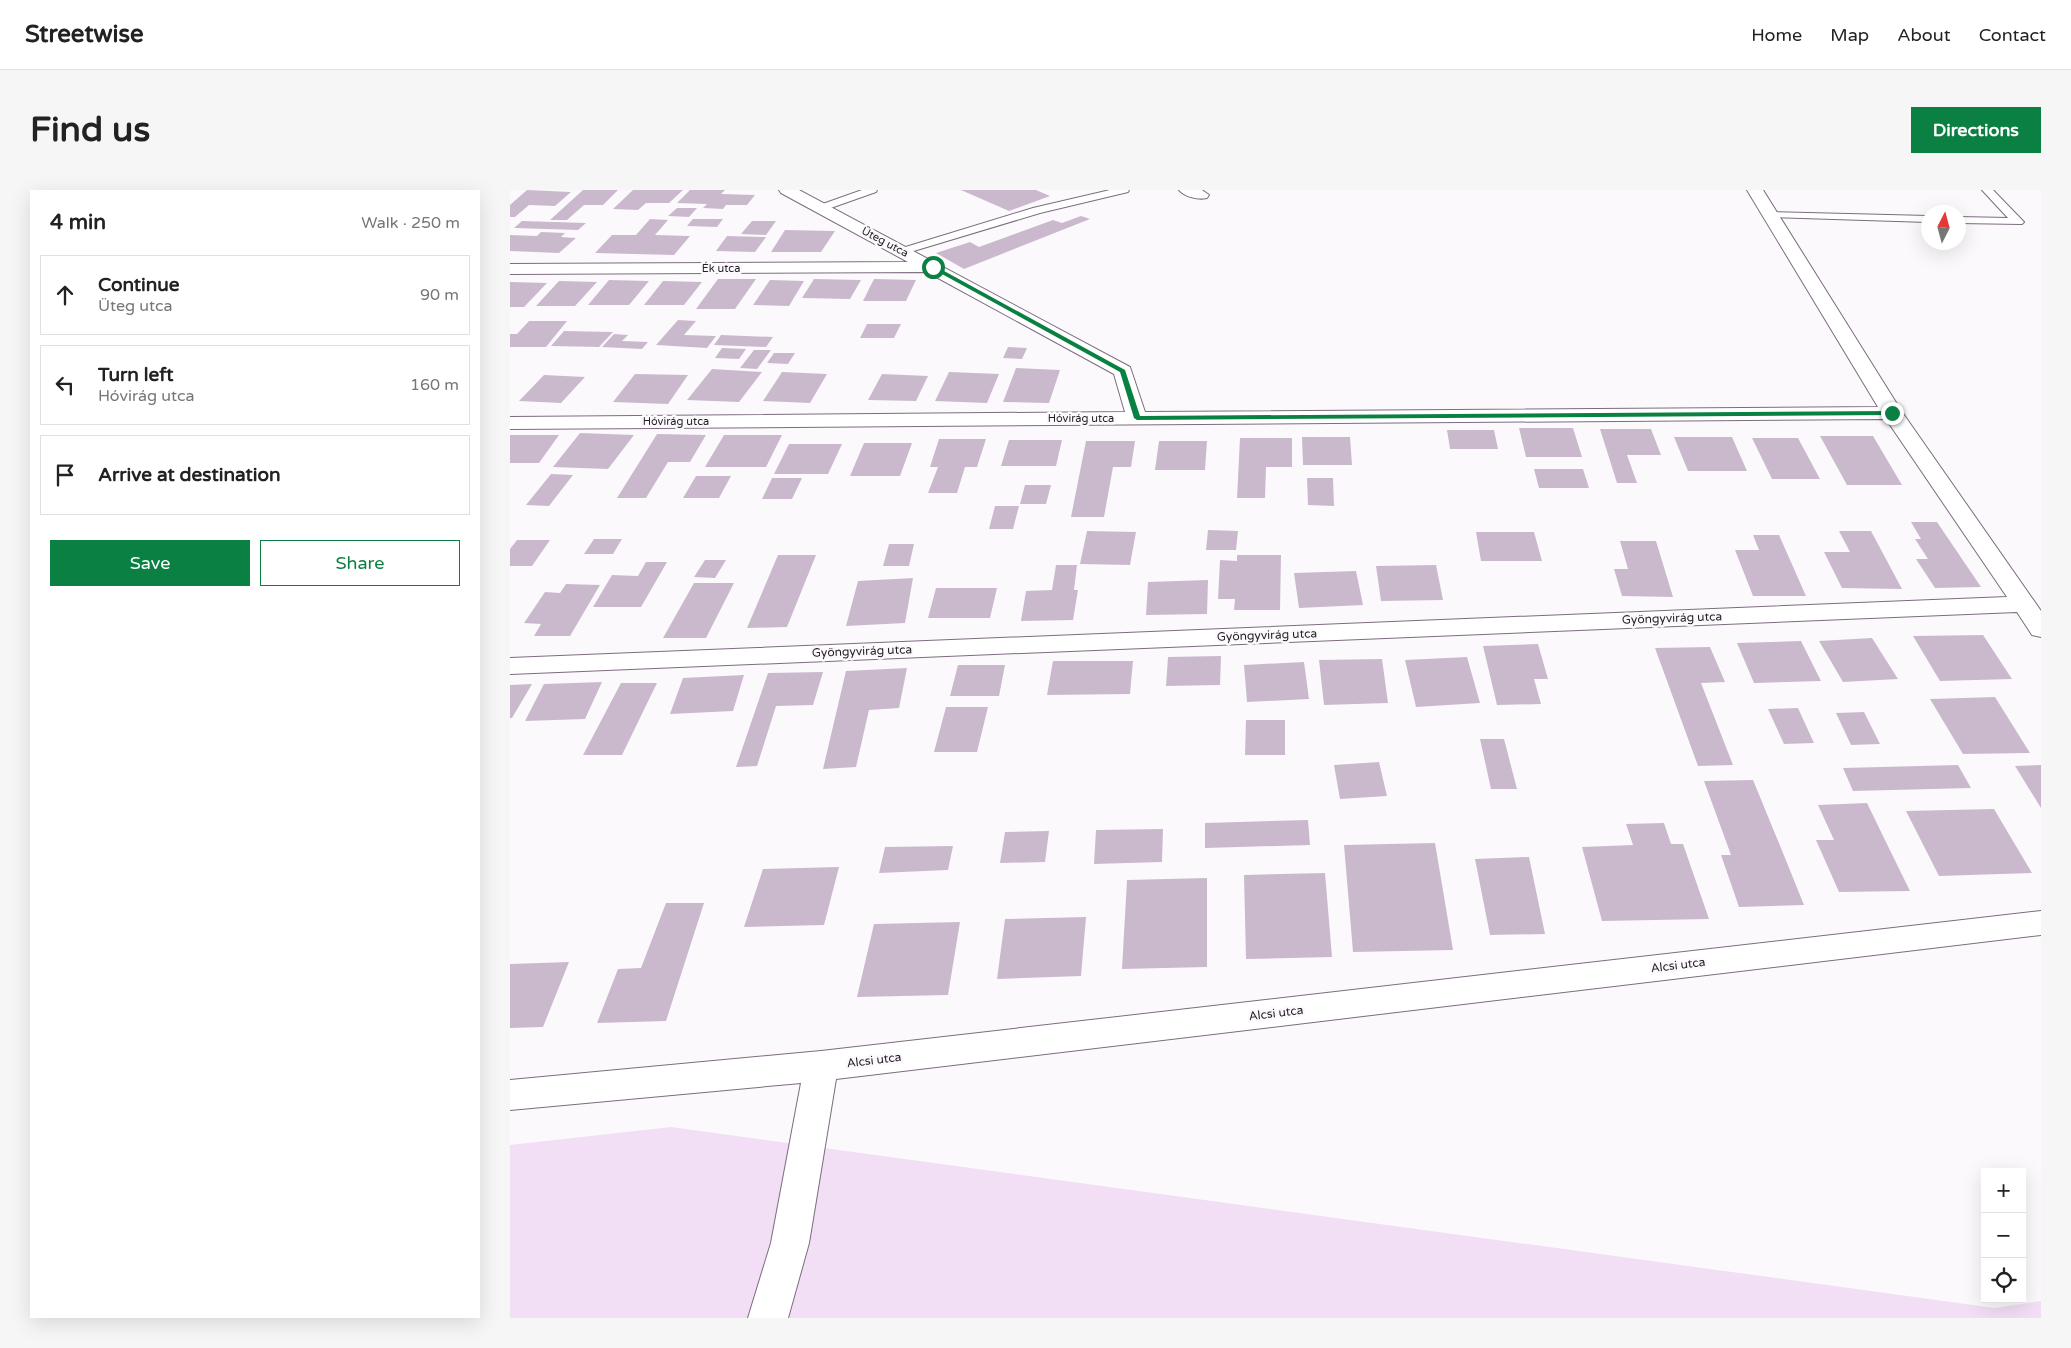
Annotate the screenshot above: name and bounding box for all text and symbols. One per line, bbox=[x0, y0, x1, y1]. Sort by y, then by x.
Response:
text: Streetwise bbox=[25, 20, 144, 49]
text: Home bbox=[1751, 24, 1802, 46]
text: Map bbox=[1830, 24, 1869, 46]
text: About bbox=[1897, 24, 1951, 46]
text: Contact bbox=[1979, 24, 2046, 46]
button: Directions bbox=[1911, 107, 2041, 153]
text: Find us bbox=[30, 109, 150, 151]
north arrow bbox=[1921, 205, 1966, 250]
text: 4 min bbox=[50, 210, 106, 235]
text: Walk · 250 m bbox=[361, 213, 460, 233]
street label: Üteg utca bbox=[859, 224, 911, 260]
route start bbox=[922, 256, 945, 279]
street label: Ék utca bbox=[702, 261, 740, 275]
text: Continue bbox=[98, 274, 180, 296]
icon: ahead bbox=[51, 281, 79, 309]
text: 90 m bbox=[420, 285, 459, 305]
text: Üteg utca bbox=[98, 296, 173, 316]
text: Turn left bbox=[98, 364, 174, 386]
icon: left bbox=[51, 371, 79, 399]
text: 160 m bbox=[410, 375, 459, 395]
text: Hóvirág utca bbox=[98, 386, 195, 406]
route end bbox=[1881, 402, 1904, 425]
street label: Hóvirág utca bbox=[1048, 412, 1114, 425]
street label: Hóvirág utca bbox=[643, 415, 709, 428]
icon: arrive bbox=[51, 461, 79, 489]
text: Arrive at destination bbox=[98, 464, 281, 486]
button: Save bbox=[50, 540, 250, 586]
button: Share bbox=[260, 540, 460, 586]
street label: Gyöngyvirág utca bbox=[1622, 609, 1722, 627]
street label: Gyöngyvirág utca bbox=[1217, 626, 1317, 644]
street label: Gyöngyvirág utca bbox=[812, 642, 912, 660]
street label: Alcsi utca bbox=[1650, 955, 1706, 975]
street label: Alcsi utca bbox=[1248, 1003, 1304, 1023]
street label: Alcsi utca bbox=[846, 1050, 902, 1070]
map controls bbox=[1981, 1168, 2026, 1303]
button: + bbox=[1981, 1168, 2026, 1213]
button: − bbox=[1981, 1213, 2026, 1258]
button: locate bbox=[1981, 1258, 2026, 1303]

